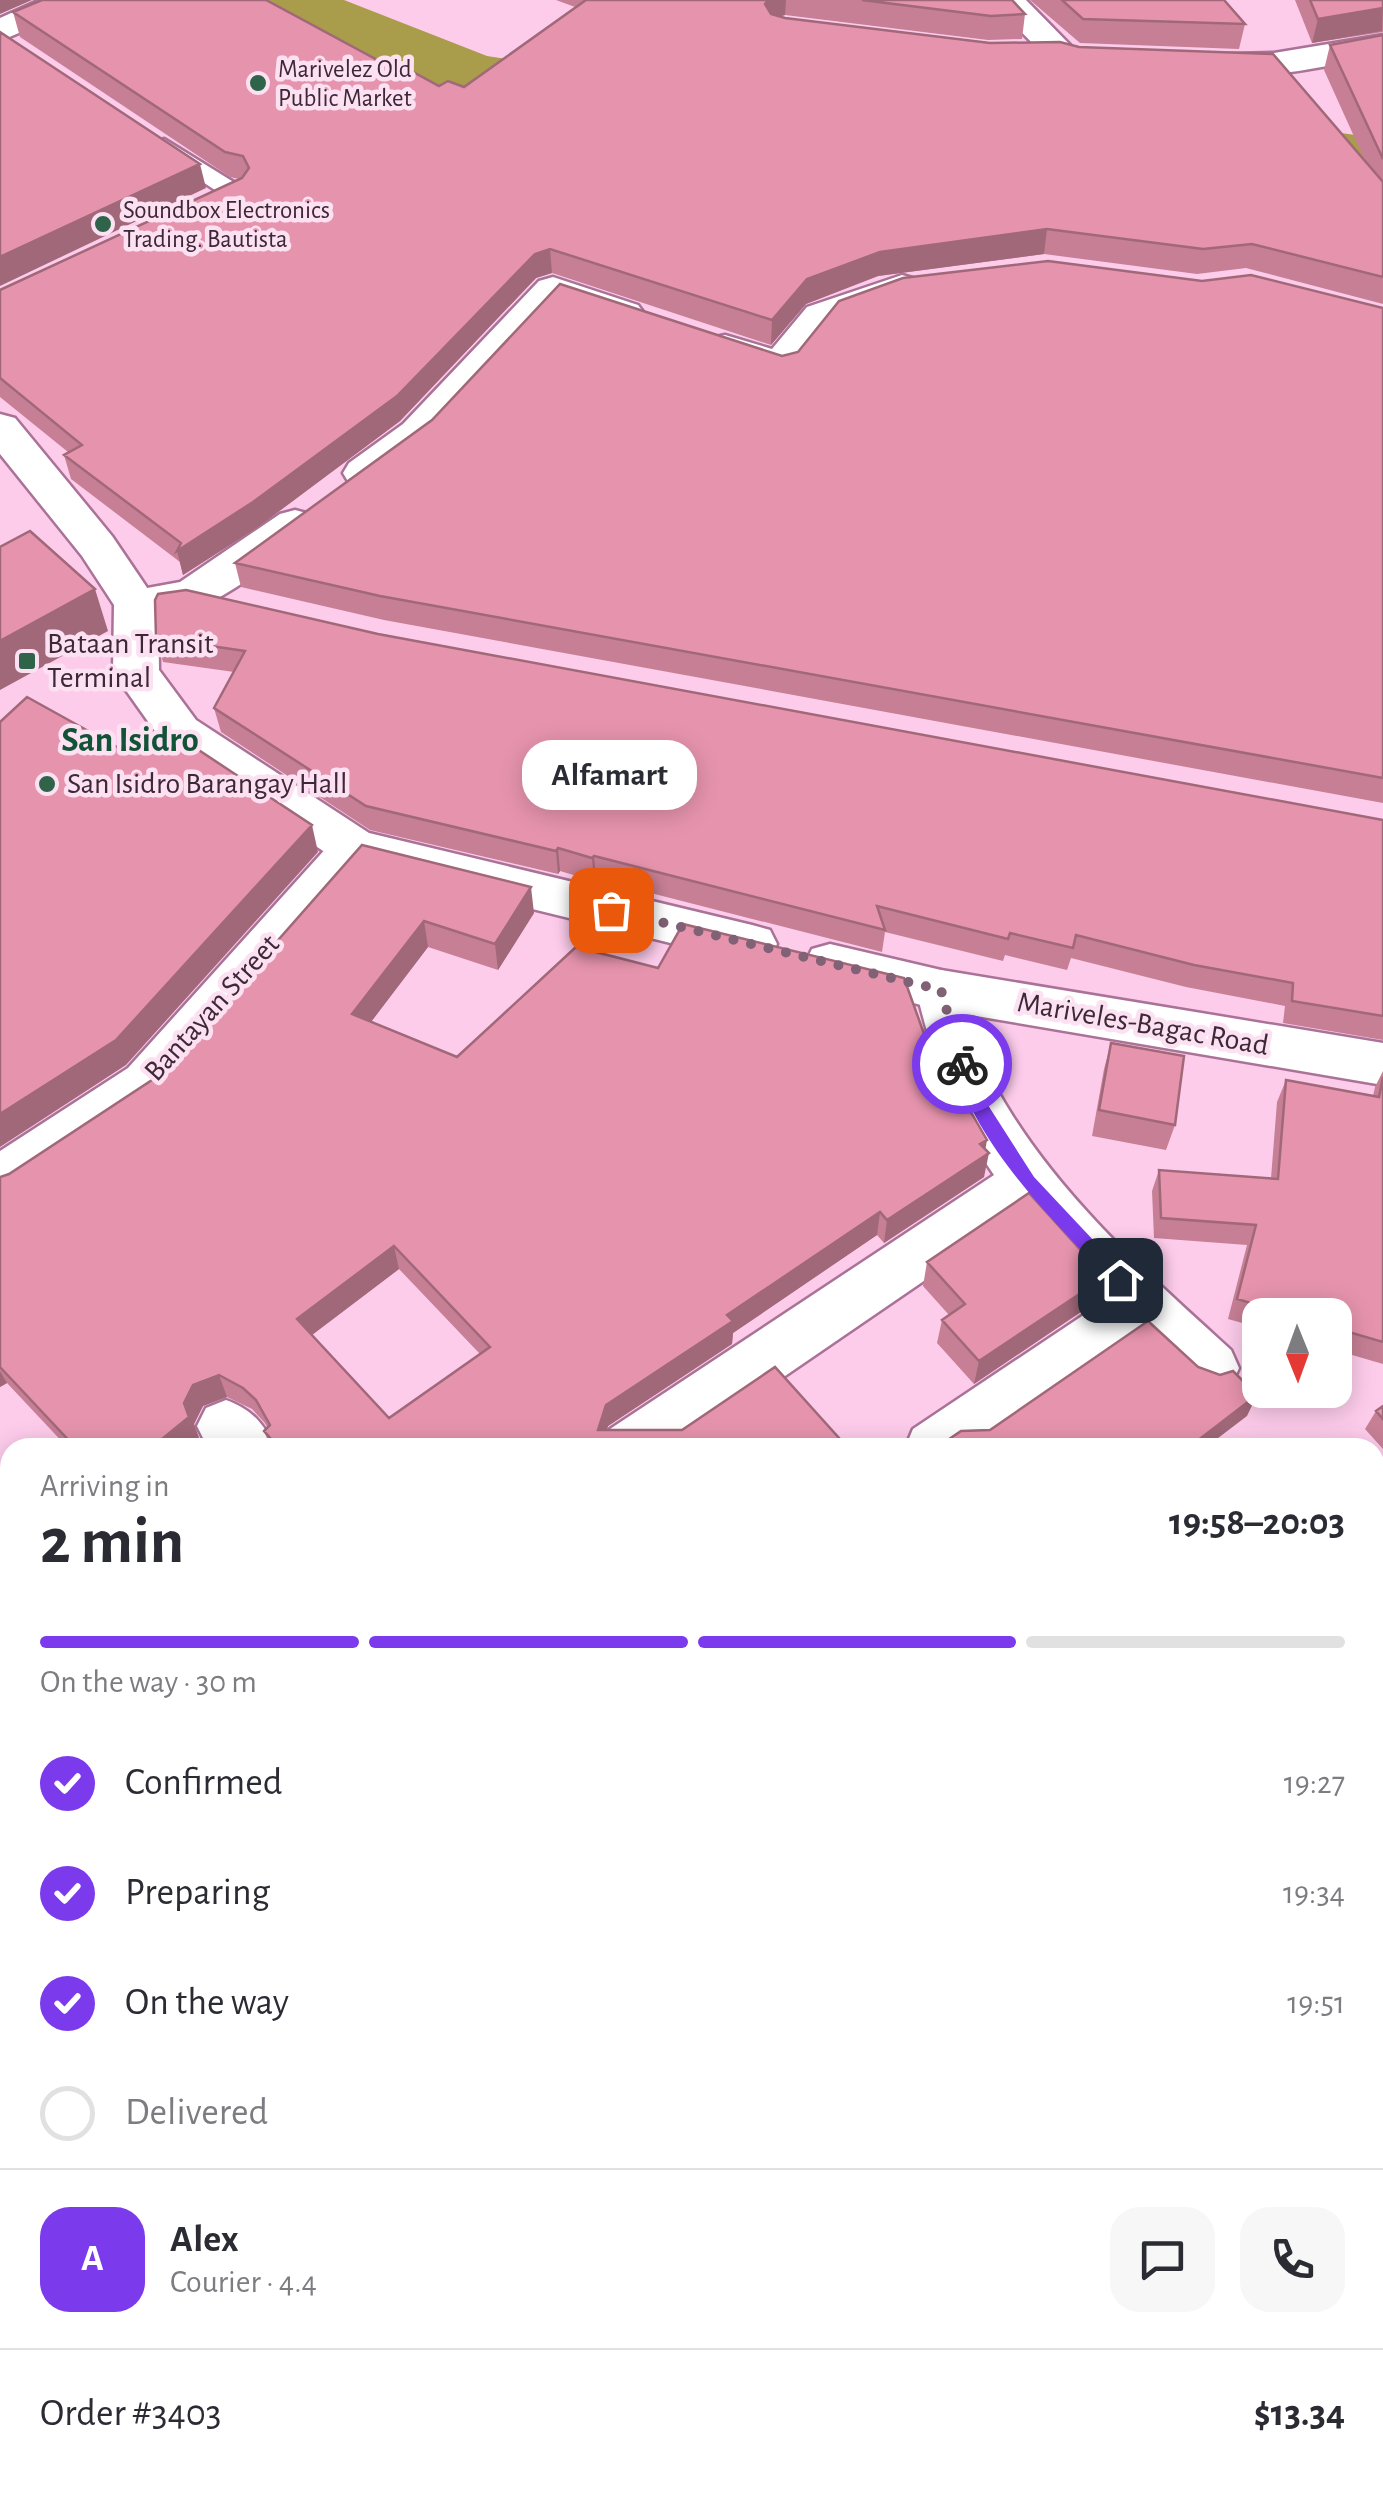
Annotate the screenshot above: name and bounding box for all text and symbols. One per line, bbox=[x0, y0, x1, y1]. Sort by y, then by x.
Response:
place label: Marivelez Old Public Market bbox=[278, 57, 412, 111]
marker: Marivelez Old Public Market bbox=[247, 72, 269, 94]
place label: Soundbox Electronics Trading. Bautista bbox=[123, 198, 330, 252]
marker: Soundbox Electronics Trading. Bautista bbox=[92, 213, 114, 235]
place label: Bataan Transit Terminal bbox=[47, 629, 214, 693]
marker: Bataan Transit Terminal bbox=[16, 650, 38, 672]
district label: San Isidro bbox=[61, 723, 199, 758]
callout: Alfamart bbox=[524, 740, 698, 810]
text: Alfamart bbox=[551, 759, 668, 791]
place label: San Isidro Barangay Hall bbox=[67, 769, 347, 799]
marker: San Isidro Barangay Hall bbox=[36, 773, 58, 795]
pin bbox=[569, 868, 654, 953]
icon: bag bbox=[584, 883, 639, 938]
street label: Bantayan Street bbox=[139, 929, 285, 1087]
street label: Mariveles-Bagac Road bbox=[1015, 987, 1271, 1061]
courier bbox=[912, 1014, 1012, 1114]
icon: bike bbox=[935, 1037, 990, 1092]
pin bbox=[1078, 1238, 1163, 1323]
icon: home bbox=[1093, 1253, 1148, 1308]
north arrow bbox=[1242, 1298, 1352, 1408]
map controls bbox=[1242, 1298, 1352, 1408]
text: Arriving in bbox=[40, 1470, 169, 1502]
text: 19:58–20:03 bbox=[1169, 1504, 1345, 1542]
text: 2 min bbox=[40, 1510, 184, 1575]
text: On the way · 30 m bbox=[40, 1666, 257, 1698]
icon: check bbox=[40, 1756, 95, 1811]
text: Confirmed bbox=[125, 1764, 282, 1802]
text: 19:27 bbox=[1284, 1767, 1345, 1799]
icon: check bbox=[40, 1866, 95, 1921]
text: Preparing bbox=[125, 1874, 270, 1912]
text: 19:34 bbox=[1283, 1877, 1345, 1909]
icon: check bbox=[40, 1976, 95, 2031]
text: On the way bbox=[125, 1984, 289, 2022]
text: 19:51 bbox=[1287, 1987, 1345, 2019]
text: Delivered bbox=[125, 2094, 268, 2132]
button: chat bbox=[1110, 2207, 1215, 2312]
button: phone bbox=[1240, 2207, 1345, 2312]
text: Alex bbox=[170, 2221, 239, 2259]
text: A bbox=[81, 2240, 104, 2278]
text: Courier · 4.4 bbox=[170, 2266, 317, 2298]
text: Order #3403 bbox=[40, 2395, 221, 2433]
text: $13.34 bbox=[1254, 2395, 1345, 2433]

